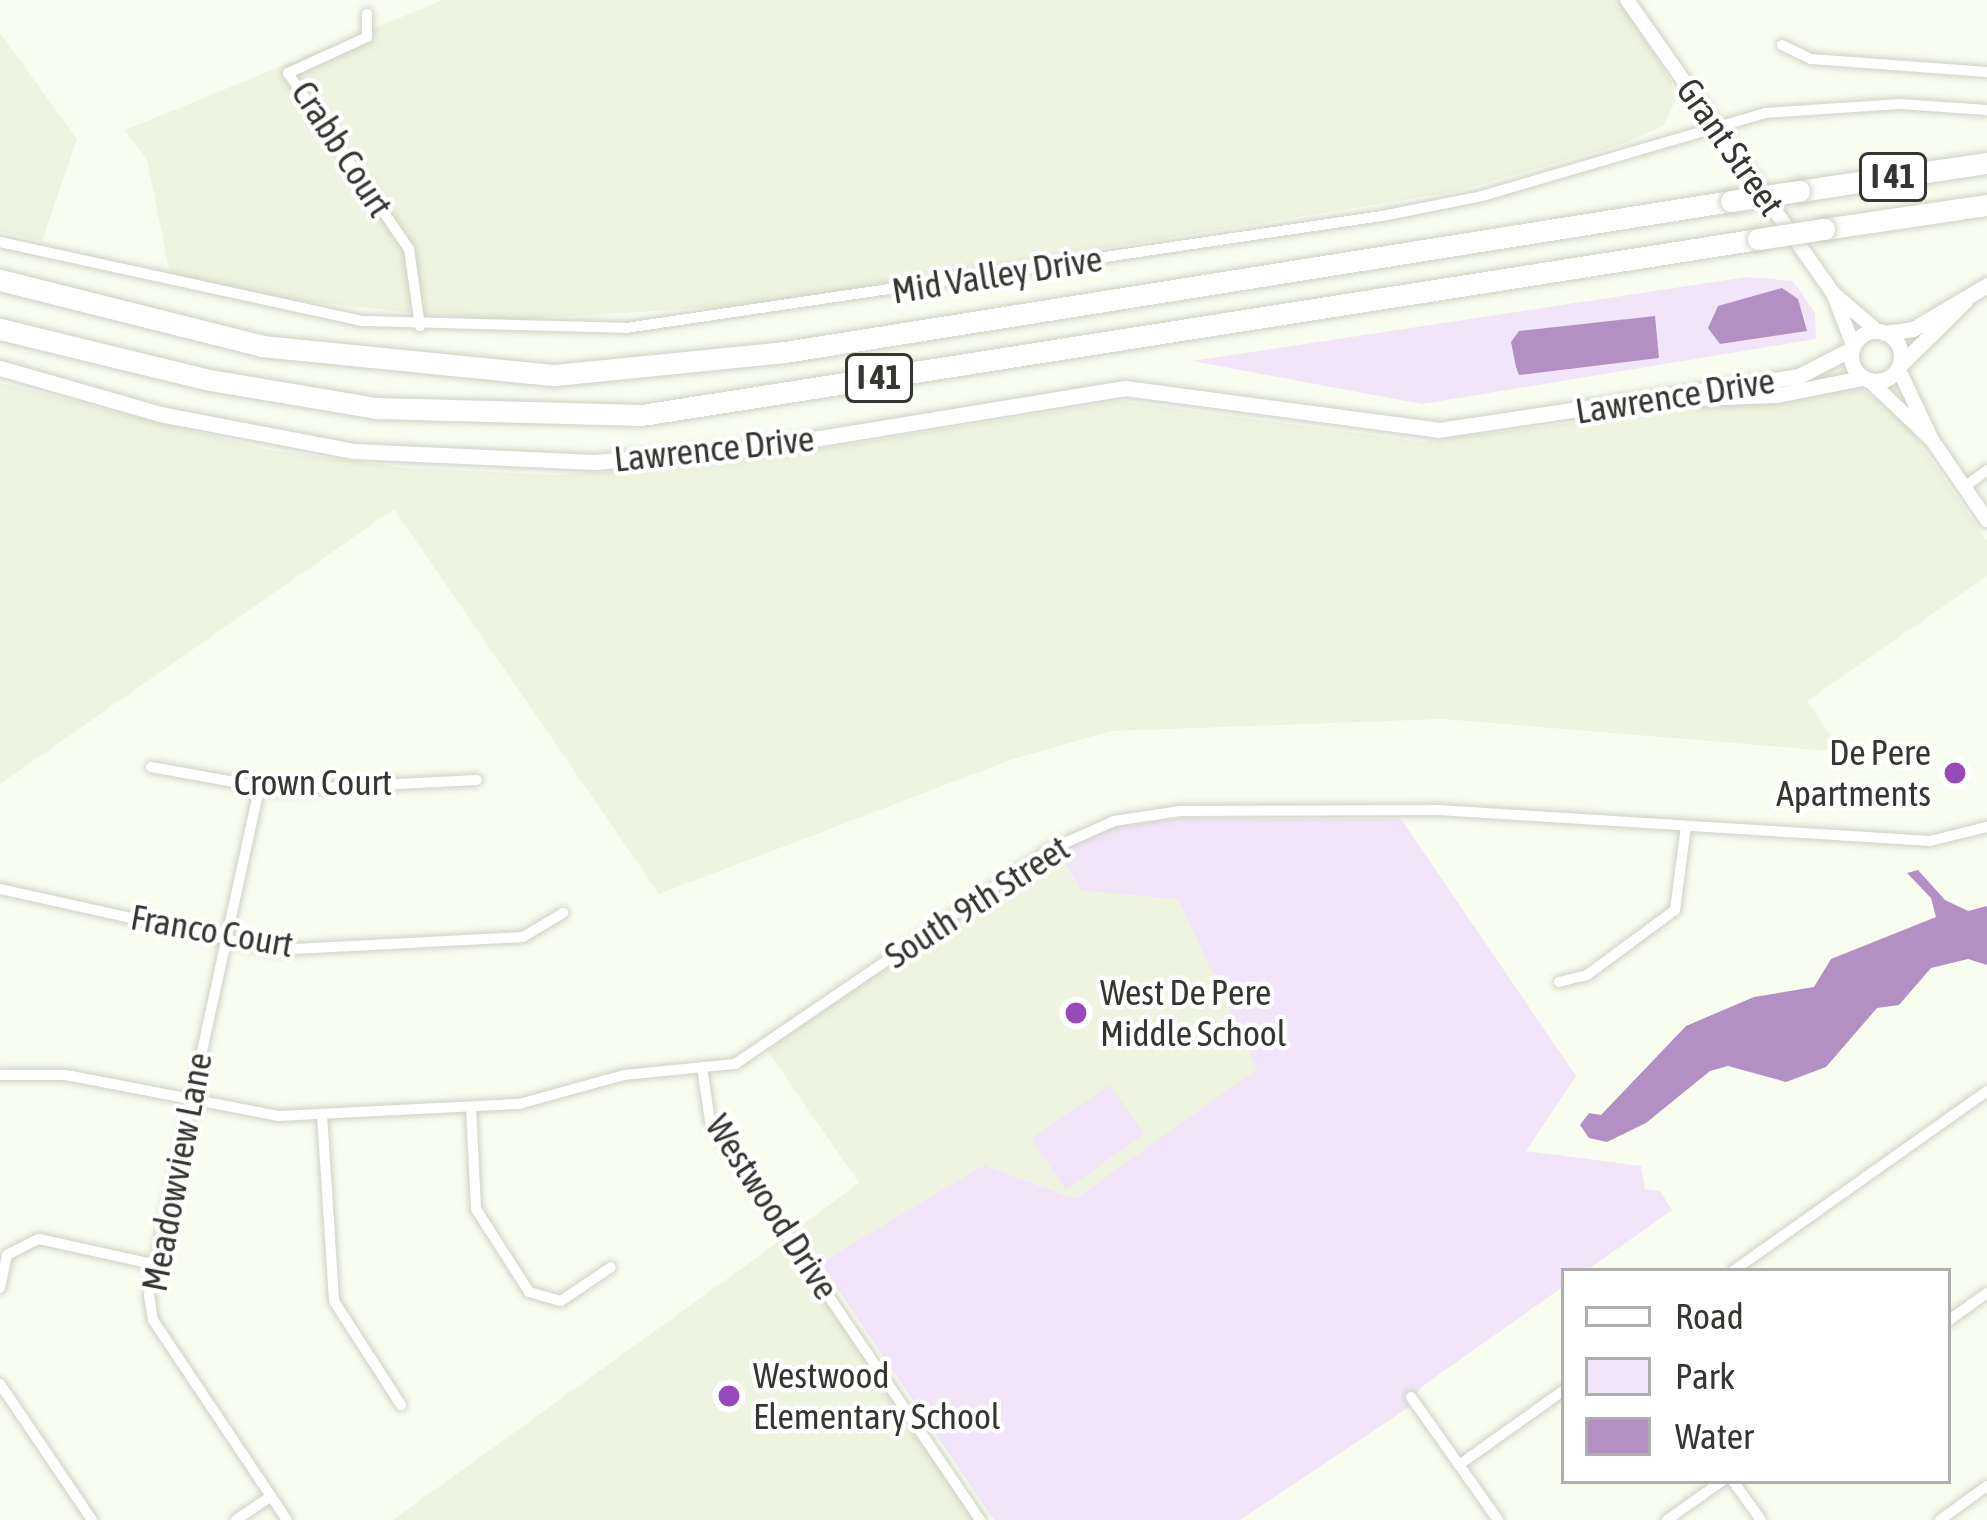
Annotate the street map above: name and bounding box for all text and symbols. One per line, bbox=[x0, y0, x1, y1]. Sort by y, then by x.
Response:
street label: Grant Street bbox=[1667, 70, 1793, 224]
street label: Crabb Court bbox=[282, 73, 402, 225]
road number: I 41 bbox=[1857, 150, 1929, 204]
street label: Mid Valley Drive bbox=[889, 237, 1105, 313]
road number: I 41 bbox=[843, 351, 915, 405]
street label: Lawrence Drive bbox=[1572, 359, 1778, 433]
street label: Lawrence Drive bbox=[612, 417, 816, 481]
place label: De Pere Apartments bbox=[1776, 730, 1931, 815]
marker: De Pere Apartments bbox=[1942, 760, 1968, 786]
street label: Crown Court bbox=[234, 761, 392, 805]
street label: South 9th Street bbox=[877, 826, 1077, 978]
street label: Franco Court bbox=[127, 895, 297, 967]
place label: West De Pere Middle School bbox=[1100, 970, 1286, 1055]
marker: West De Pere Middle School bbox=[1063, 1000, 1089, 1026]
street label: Meadowview Lane bbox=[133, 1049, 221, 1295]
street label: Westwood Drive bbox=[696, 1107, 848, 1307]
legend bbox=[1561, 1268, 1951, 1484]
text: Road bbox=[1675, 1295, 1744, 1337]
place label: Westwood Elementary School bbox=[753, 1353, 1000, 1438]
text: Park bbox=[1675, 1355, 1735, 1397]
marker: Westwood Elementary School bbox=[716, 1383, 742, 1409]
text: Water bbox=[1675, 1415, 1754, 1457]

